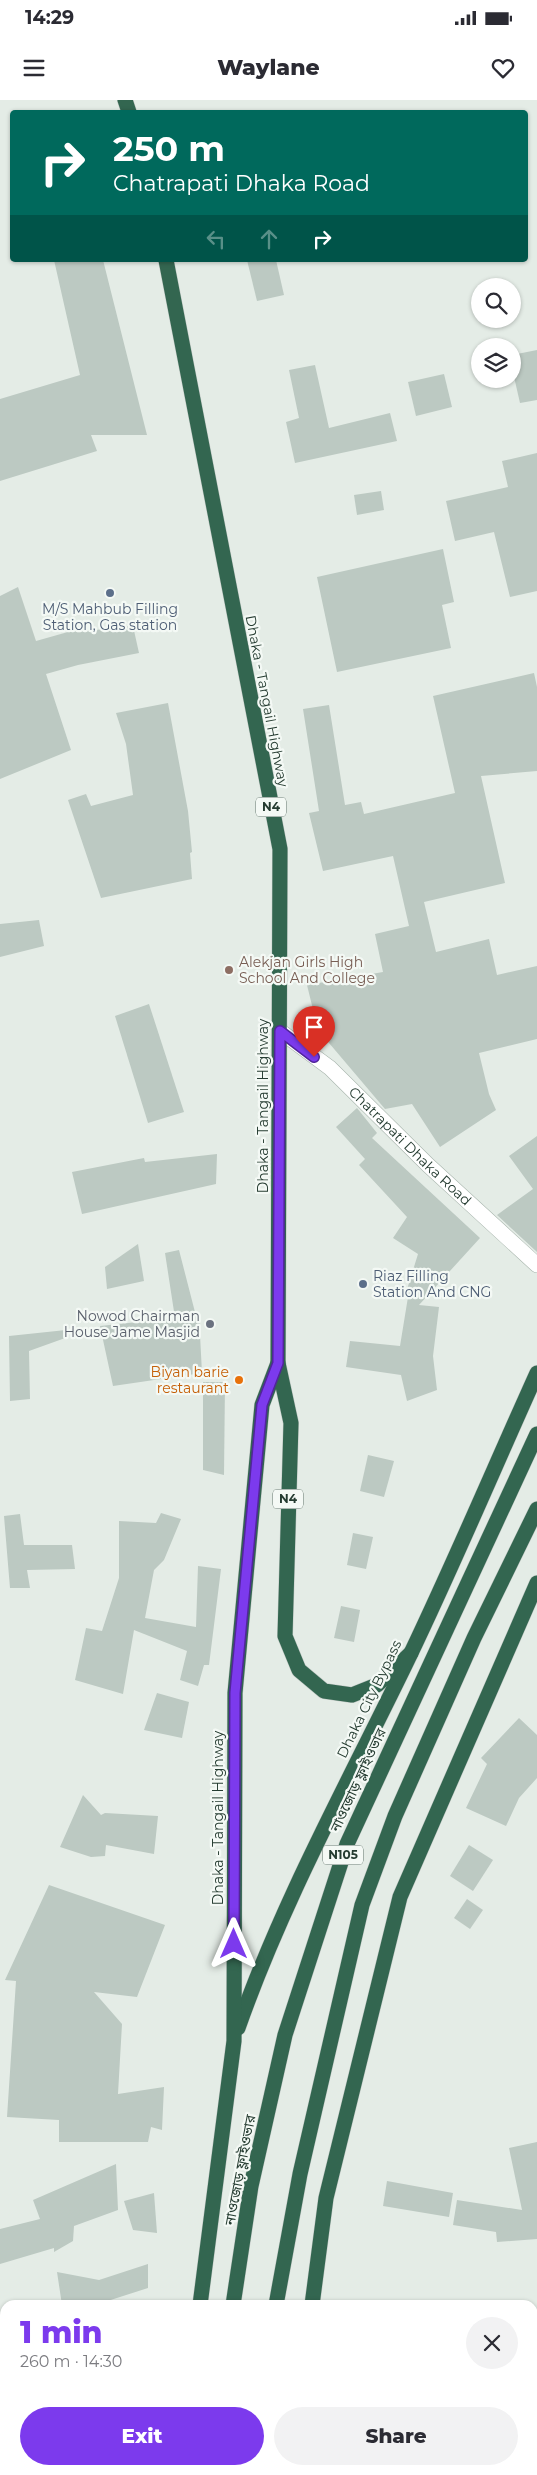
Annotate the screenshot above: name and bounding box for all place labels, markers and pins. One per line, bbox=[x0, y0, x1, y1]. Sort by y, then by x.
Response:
marker: M/S Mahbub Filling Station, Gas station bbox=[104, 587, 116, 599]
place label: M/S Mahbub Filling Station, Gas station bbox=[42, 600, 178, 634]
place label: Alekjan Girls High School And College bbox=[239, 953, 375, 987]
marker: Alekjan Girls High School And College bbox=[223, 964, 235, 976]
pin bbox=[293, 1006, 335, 1057]
place label: Riaz Filling Station And CNG bbox=[373, 1267, 491, 1301]
marker: Riaz Filling Station And CNG bbox=[357, 1278, 369, 1290]
place label: Nowod Chairman House Jame Masjid bbox=[64, 1307, 200, 1341]
marker: Nowod Chairman House Jame Masjid bbox=[204, 1318, 216, 1330]
place label: Biyan barie restaurant bbox=[151, 1363, 229, 1397]
marker: Biyan barie restaurant bbox=[233, 1374, 245, 1386]

